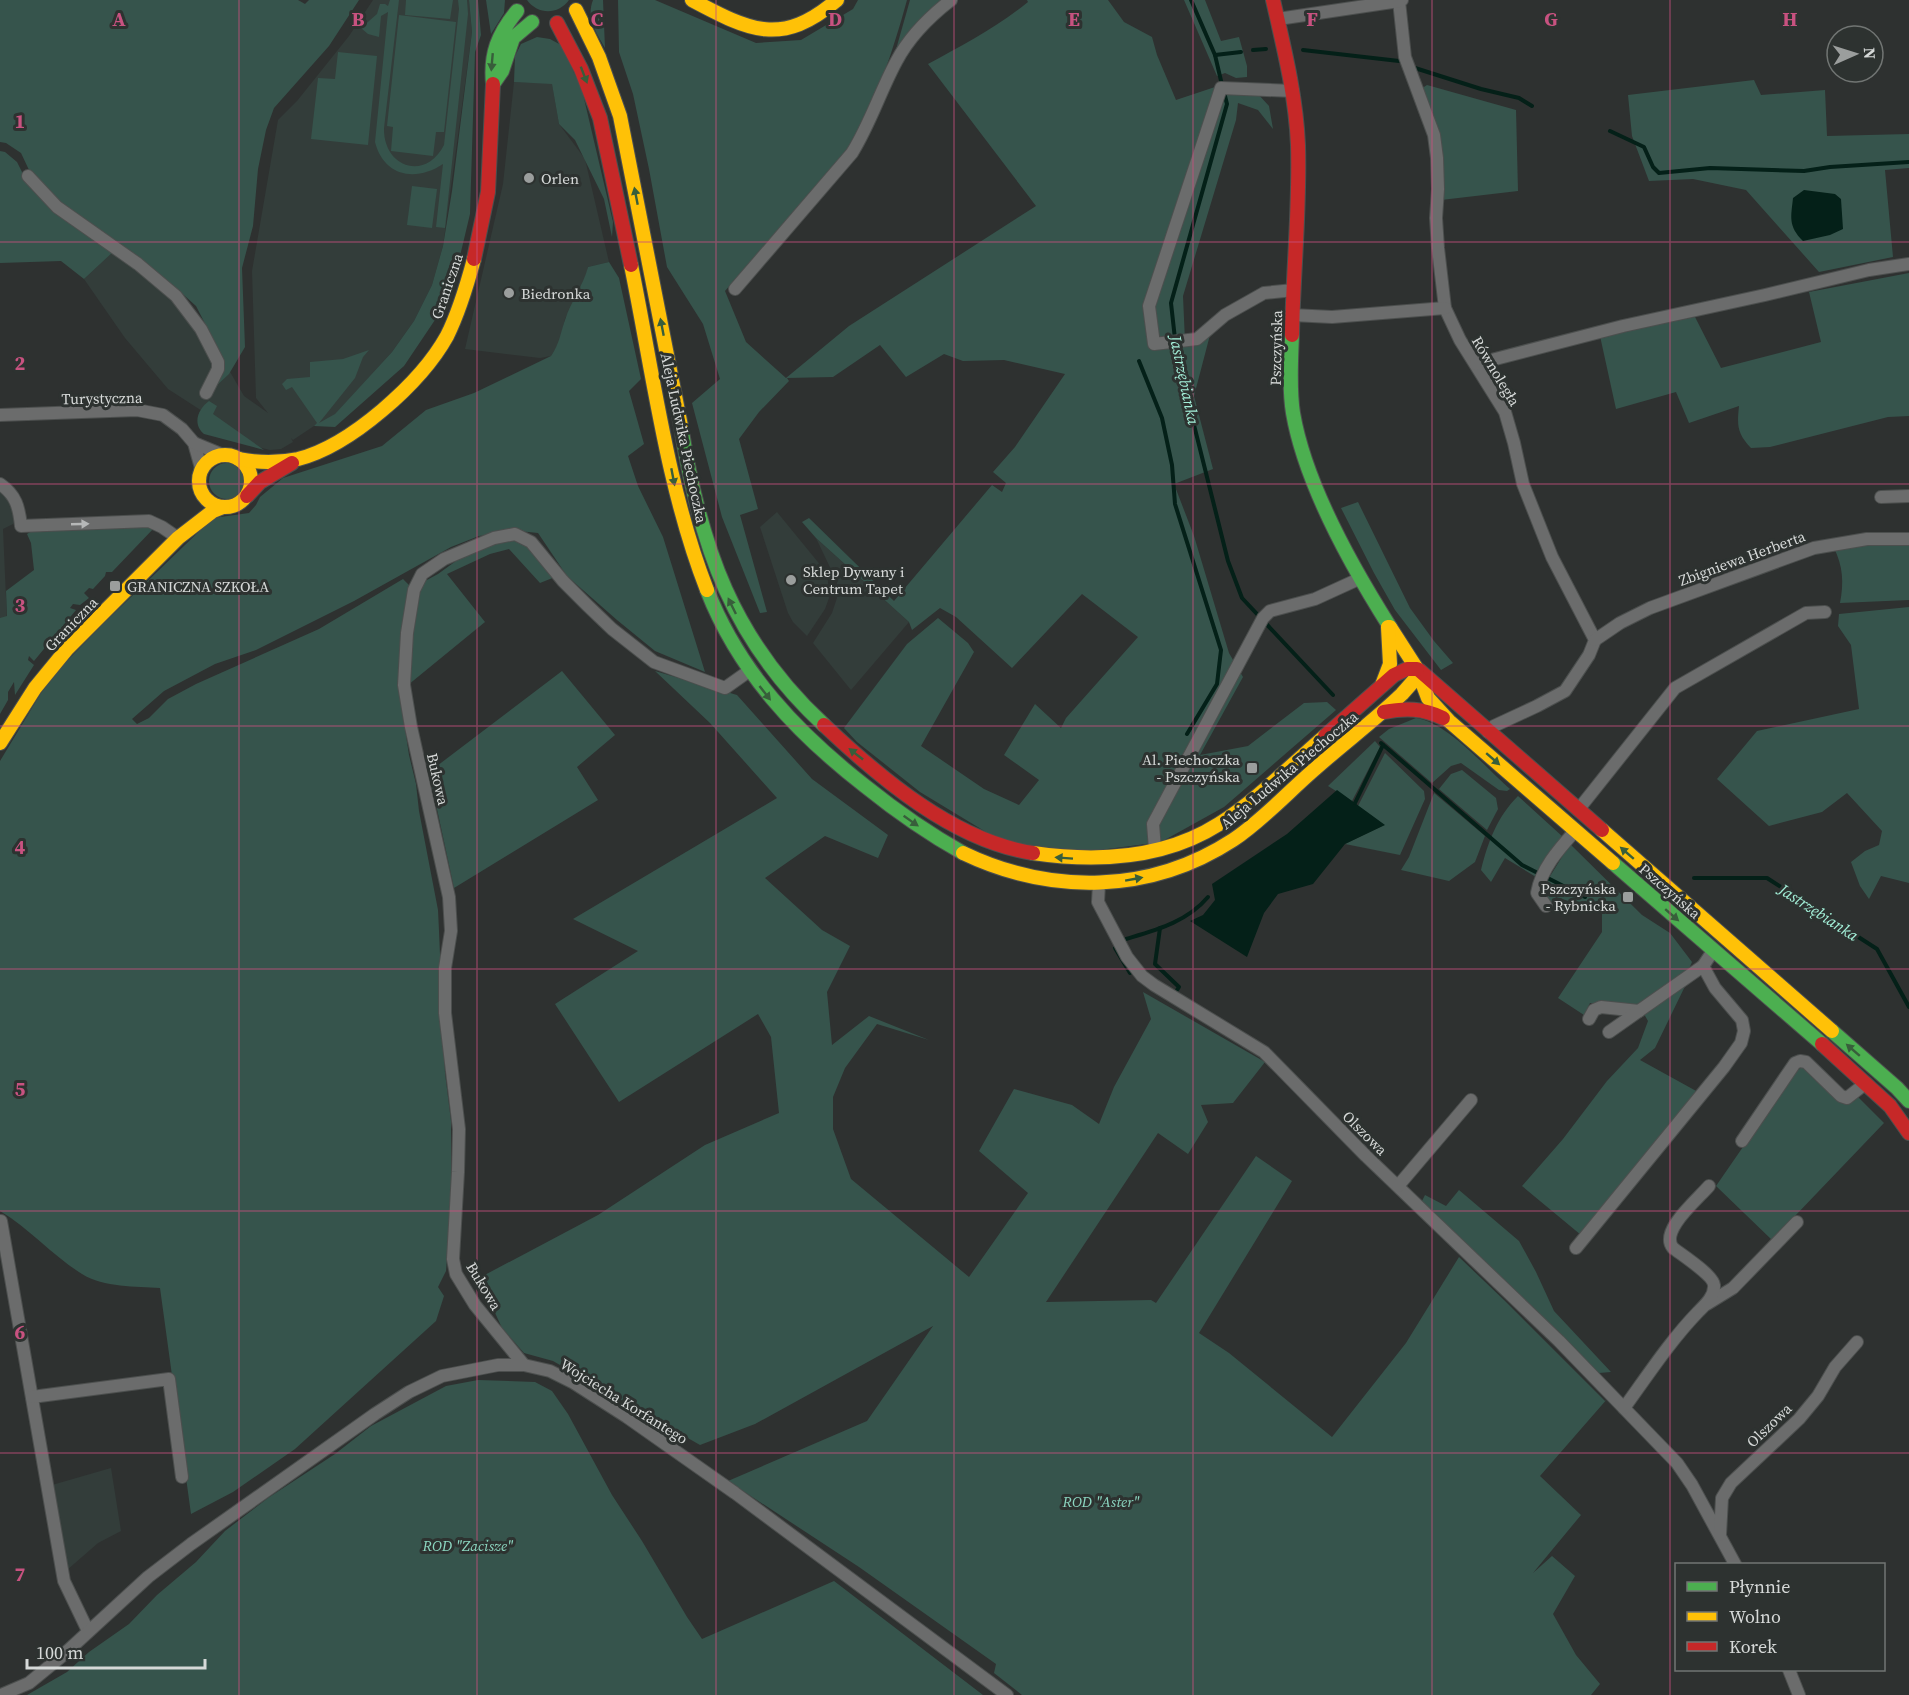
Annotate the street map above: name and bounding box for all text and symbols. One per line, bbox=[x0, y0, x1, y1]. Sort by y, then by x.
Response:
text: A bbox=[112, 5, 126, 33]
text: B bbox=[351, 5, 365, 33]
text: C bbox=[591, 5, 603, 33]
text: D bbox=[828, 5, 842, 33]
text: E bbox=[1068, 5, 1080, 33]
text: F bbox=[1306, 5, 1318, 33]
text: G bbox=[1544, 5, 1558, 33]
text: H bbox=[1782, 5, 1798, 33]
north arrow bbox=[1825, 24, 1885, 84]
text: N bbox=[1859, 47, 1881, 60]
one-way arrow bbox=[487, 53, 497, 72]
one-way arrow bbox=[579, 66, 589, 84]
text: 1 bbox=[15, 107, 25, 135]
place label: Orlen bbox=[541, 168, 579, 189]
marker: Orlen bbox=[522, 171, 536, 185]
one-way arrow bbox=[631, 186, 640, 205]
street label: Graniczna bbox=[426, 250, 468, 322]
place label: Biedronka bbox=[521, 283, 591, 304]
marker: Biedronka bbox=[502, 286, 516, 300]
street label: Pszczyńska bbox=[1265, 310, 1287, 386]
one-way arrow bbox=[657, 317, 666, 336]
water label: Jastrzębianka bbox=[1164, 332, 1205, 427]
street label: Równoległa bbox=[1467, 332, 1525, 410]
text: 2 bbox=[15, 349, 26, 377]
street label: Aleja Ludwika Piechoczka bbox=[656, 351, 712, 525]
street label: Turystyczna bbox=[61, 387, 143, 409]
one-way arrow bbox=[669, 467, 678, 486]
one-way arrow bbox=[70, 519, 89, 528]
street label: Zbigniewa Herberta bbox=[1676, 525, 1809, 591]
place label: Sklep Dywany i Centrum Tapet bbox=[803, 561, 905, 599]
marker: Sklep Dywany i Centrum Tapet bbox=[784, 573, 798, 587]
place label: GRANICZNA SZKOŁA bbox=[127, 576, 269, 597]
marker: GRANICZNA SZKOŁA bbox=[108, 579, 122, 593]
text: 3 bbox=[15, 591, 26, 619]
street label: Graniczna bbox=[40, 592, 103, 656]
one-way arrow bbox=[727, 597, 736, 614]
one-way arrow bbox=[759, 685, 771, 700]
street label: Aleja Ludwika Piechoczka bbox=[1216, 706, 1363, 834]
one-way arrow bbox=[848, 748, 863, 760]
place label: Al. Piechoczka - Pszczyńska bbox=[1142, 749, 1240, 787]
street label: Bukowa bbox=[422, 751, 454, 807]
one-way arrow bbox=[1485, 753, 1501, 766]
marker: Al. Piechoczka - Pszczyńska bbox=[1245, 761, 1259, 775]
one-way arrow bbox=[903, 815, 919, 827]
text: 4 bbox=[15, 833, 26, 861]
one-way arrow bbox=[1620, 847, 1635, 860]
one-way arrow bbox=[1054, 853, 1073, 862]
street label: Pszczyńska bbox=[1635, 858, 1706, 924]
one-way arrow bbox=[1125, 875, 1144, 884]
water label: Jastrzębianka bbox=[1773, 877, 1863, 946]
place label: Pszczyńska - Rybnicka bbox=[1541, 878, 1616, 916]
marker: Pszczyńska - Rybnicka bbox=[1621, 890, 1635, 904]
one-way arrow bbox=[1664, 908, 1679, 921]
one-way arrow bbox=[1846, 1043, 1861, 1057]
text: 5 bbox=[15, 1075, 26, 1103]
street label: Olszowa bbox=[1338, 1106, 1392, 1160]
street label: Bukowa bbox=[461, 1258, 507, 1314]
text: 6 bbox=[15, 1318, 26, 1346]
street label: Wojciecha Korfantego bbox=[556, 1353, 692, 1449]
street label: Olszowa bbox=[1742, 1398, 1797, 1452]
park label: ROD "Aster" bbox=[1061, 1491, 1140, 1512]
park label: ROD "Zacisze" bbox=[422, 1535, 514, 1556]
text: 7 bbox=[15, 1560, 26, 1588]
legend bbox=[1675, 1563, 1885, 1671]
text: Płynnie bbox=[1729, 1574, 1790, 1599]
text: Wolno bbox=[1729, 1604, 1781, 1629]
scale bar bbox=[27, 1632, 206, 1670]
text: Korek bbox=[1729, 1634, 1777, 1659]
text: 100 m bbox=[36, 1640, 83, 1665]

